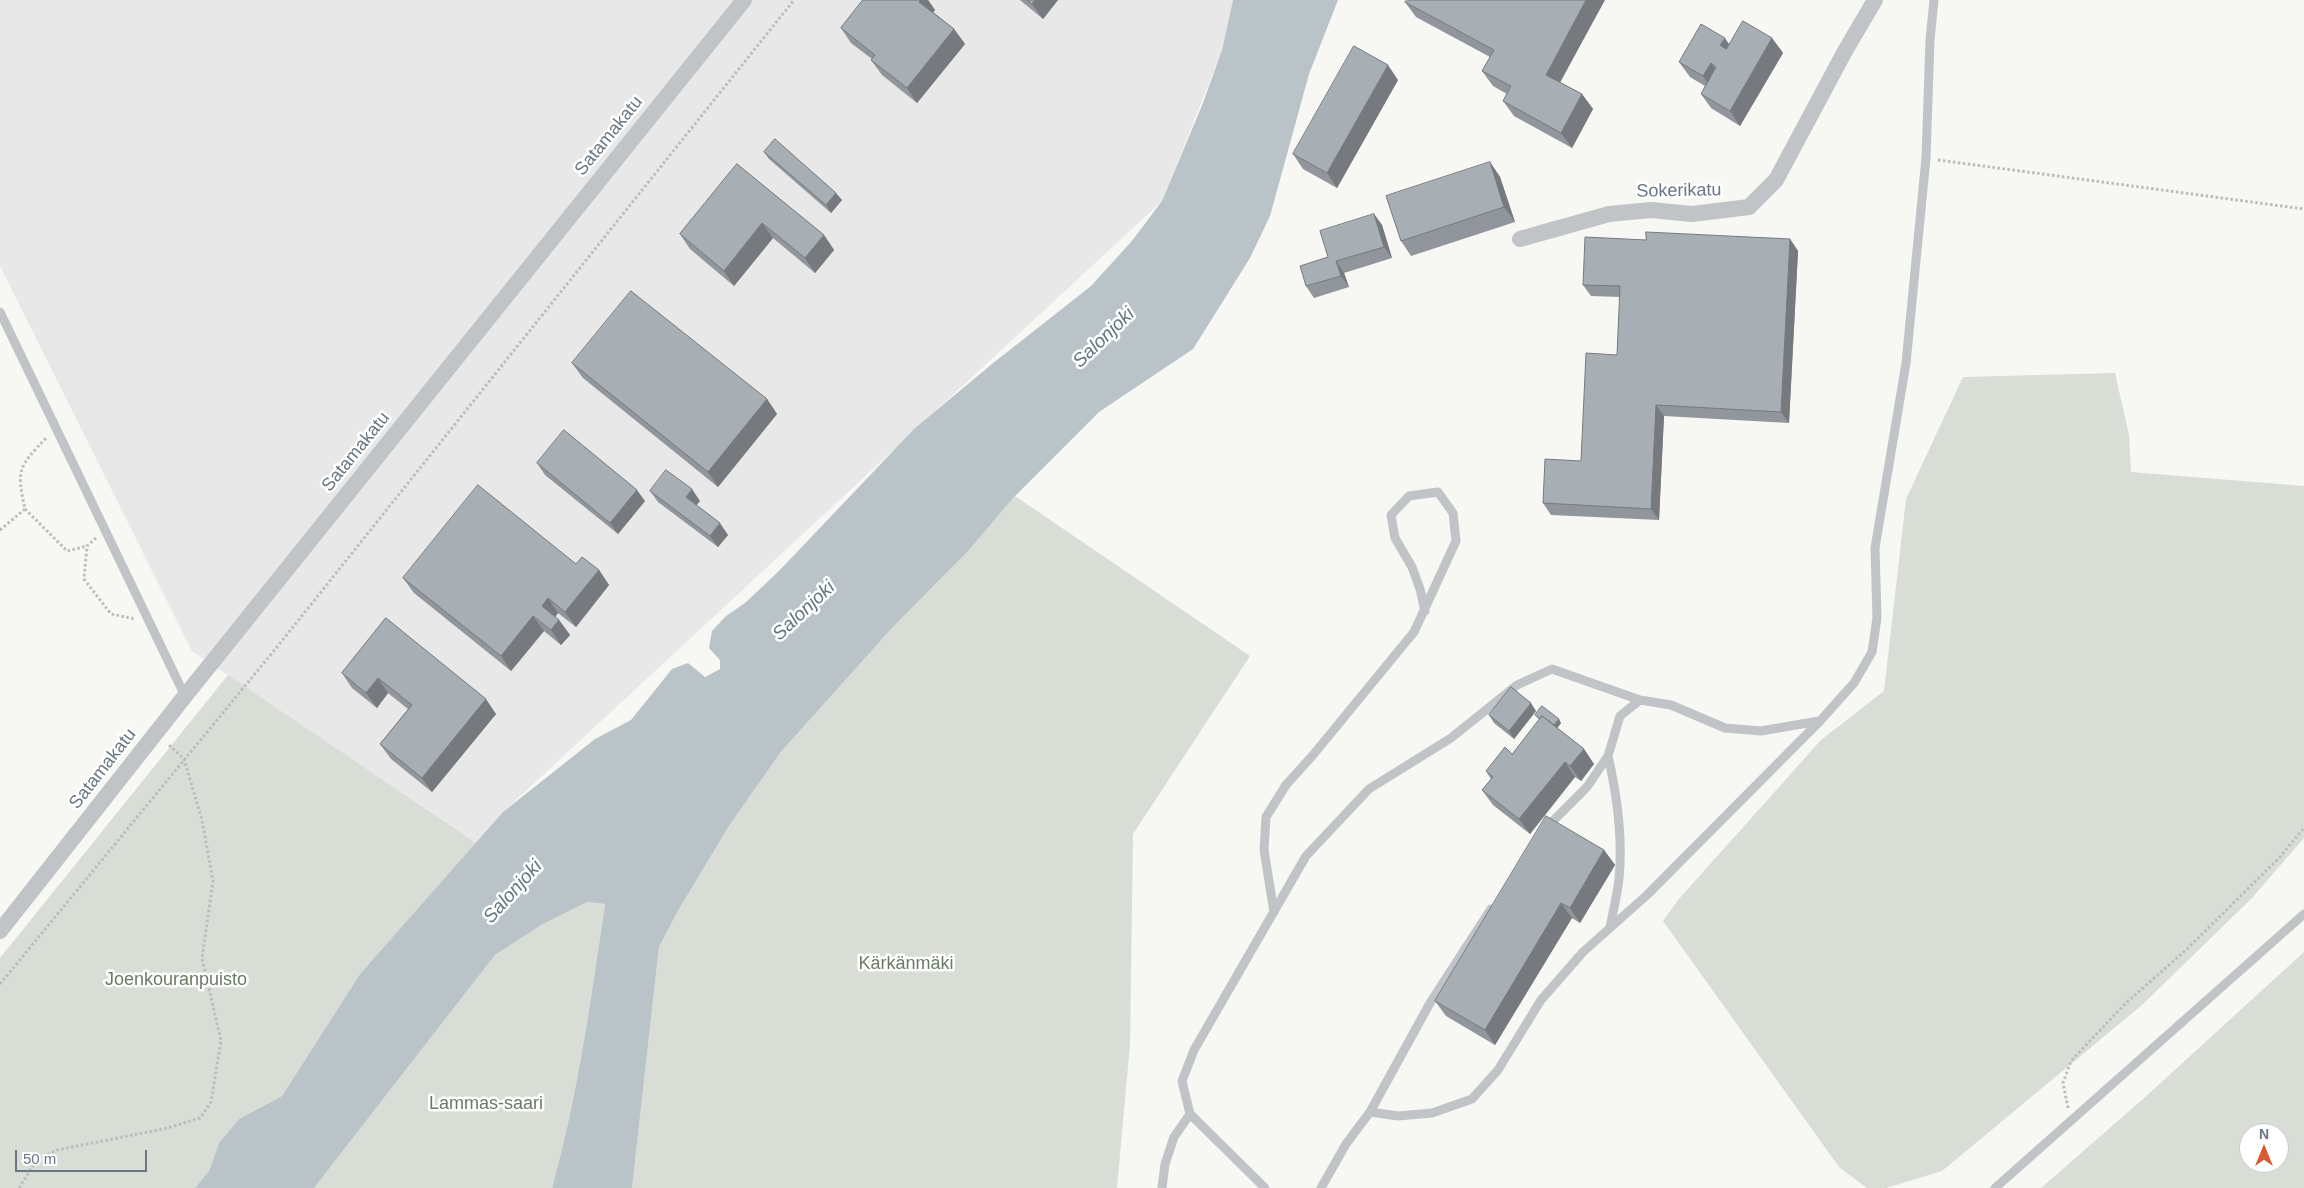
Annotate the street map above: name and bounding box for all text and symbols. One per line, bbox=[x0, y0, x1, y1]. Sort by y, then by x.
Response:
street label: Satamakatu bbox=[570, 92, 648, 180]
street label: Sokerikatu bbox=[1636, 179, 1722, 203]
water label: Salonjoki bbox=[1068, 303, 1140, 373]
street label: Satamakatu bbox=[317, 408, 395, 496]
water label: Salonjoki bbox=[768, 576, 840, 646]
street label: Satamakatu bbox=[65, 725, 141, 813]
water label: Salonjoki bbox=[479, 856, 547, 928]
park label: Kärkänmäki bbox=[858, 953, 954, 975]
park label: Joenkouranpuisto bbox=[105, 969, 247, 991]
park label: Lammas-saari bbox=[429, 1093, 543, 1115]
north arrow bbox=[2239, 1123, 2289, 1173]
text: N bbox=[2259, 1126, 2269, 1142]
scale bar bbox=[18, 1140, 150, 1172]
text: 50 m bbox=[23, 1150, 56, 1167]

